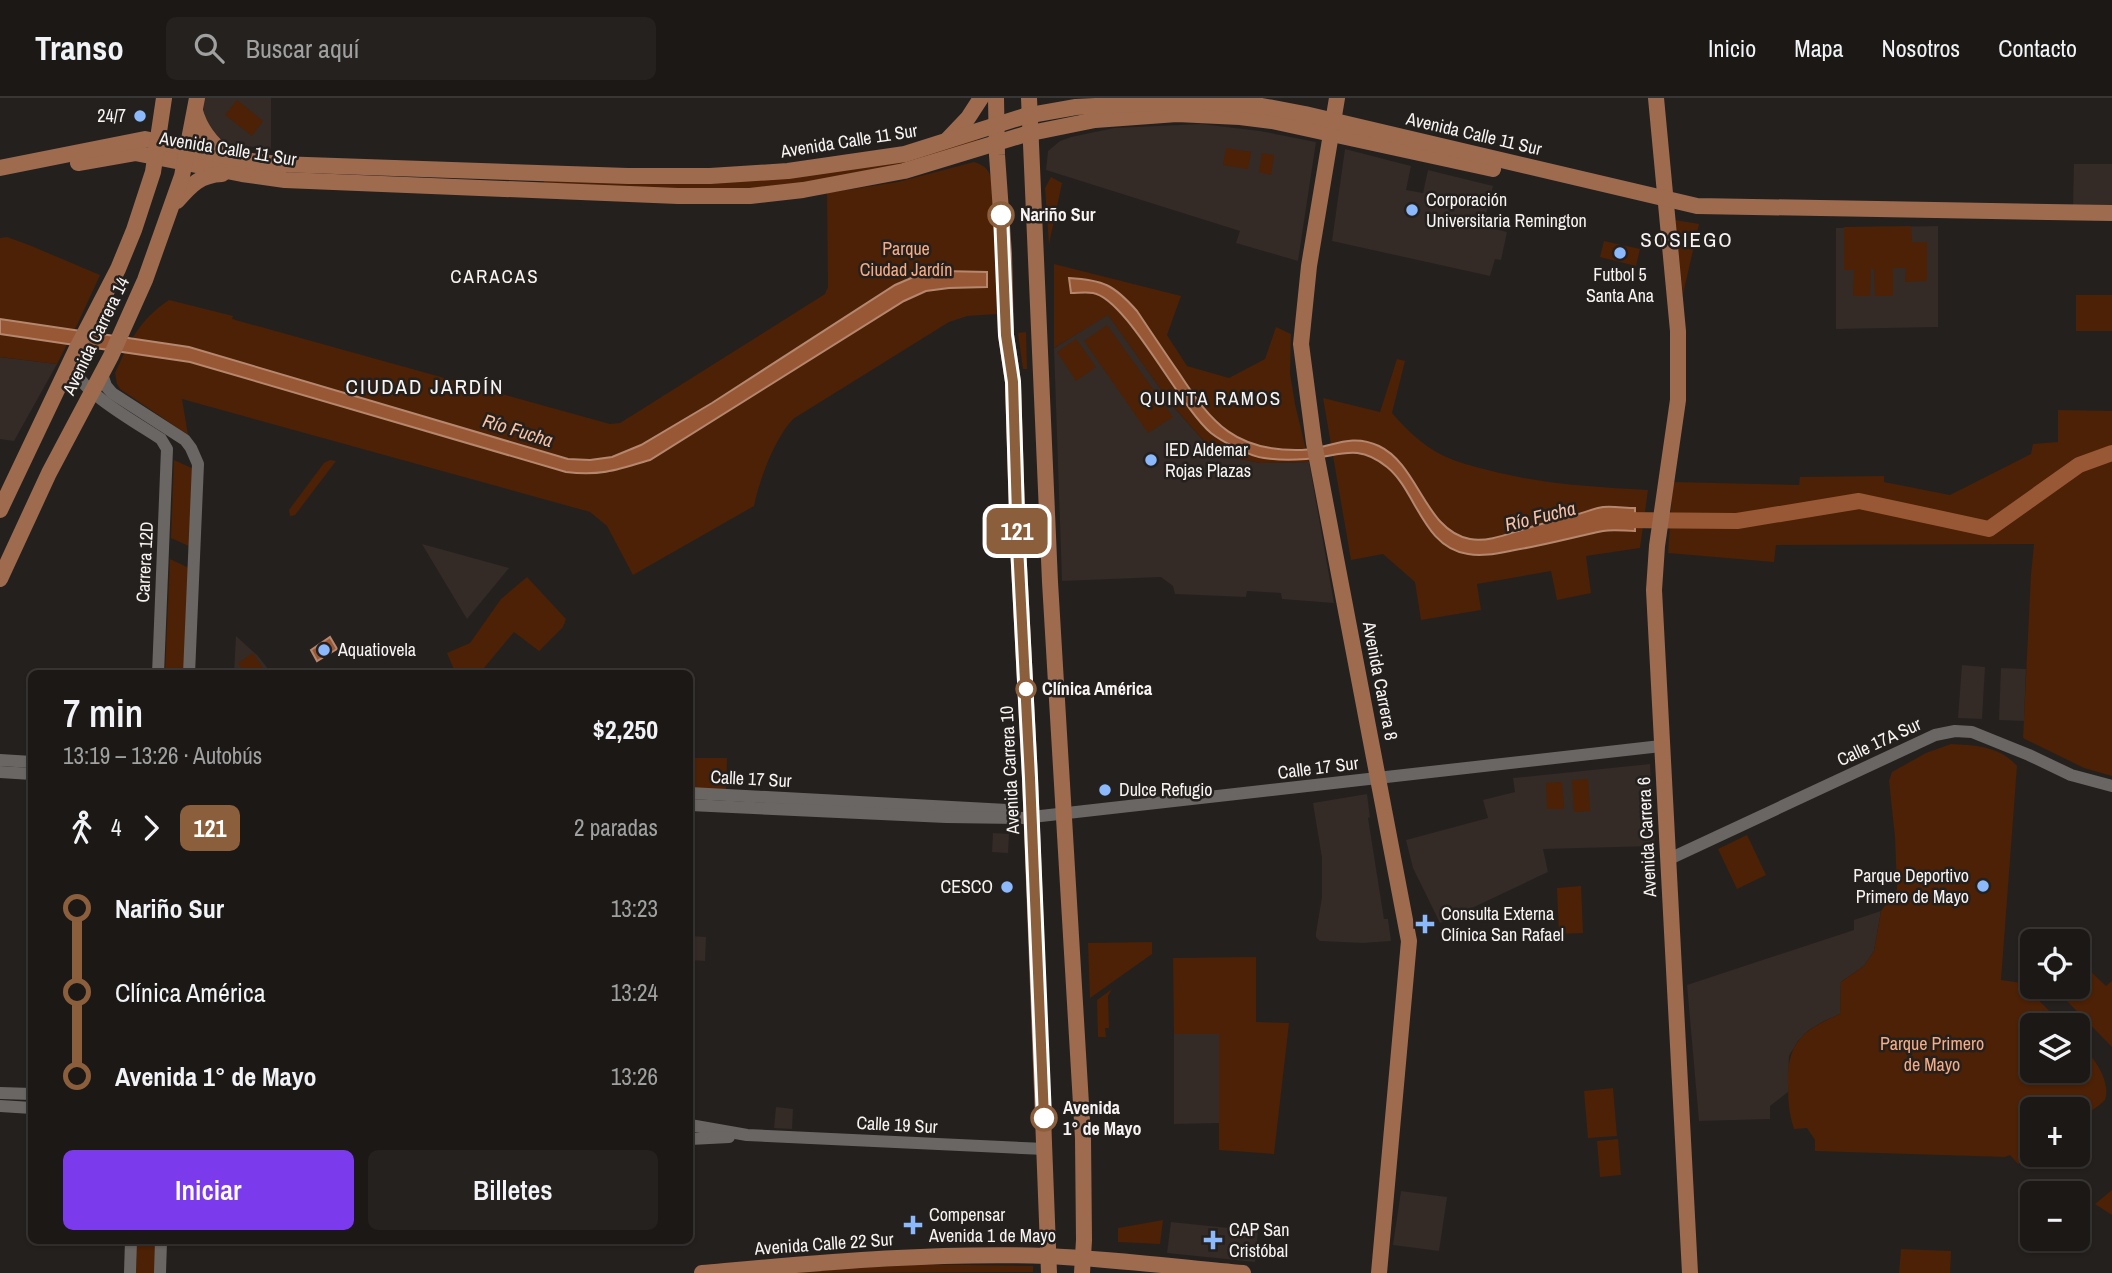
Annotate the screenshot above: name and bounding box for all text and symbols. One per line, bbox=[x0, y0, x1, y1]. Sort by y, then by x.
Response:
search box bbox=[166, 17, 656, 80]
text: Transo bbox=[35, 26, 124, 70]
icon: search bbox=[190, 29, 228, 67]
text: Buscar aquí bbox=[246, 31, 360, 66]
text: Inicio bbox=[1708, 32, 1756, 64]
text: Mapa bbox=[1794, 32, 1843, 64]
text: Nosotros bbox=[1881, 32, 1960, 64]
text: Contacto bbox=[1998, 32, 2077, 64]
place label: 24/7 bbox=[97, 103, 126, 128]
street label: Avenida Calle 11 Sur bbox=[1403, 106, 1544, 161]
marker: 24/7 bbox=[132, 108, 148, 124]
street label: Avenida Calle 11 Sur bbox=[778, 117, 919, 164]
street label: Avenida Calle 11 Sur bbox=[157, 125, 298, 172]
place label: Corporación Universitaria Remington bbox=[1426, 187, 1587, 233]
marker: Nariño Sur bbox=[988, 202, 1014, 228]
place label: Nariño Sur bbox=[1020, 202, 1096, 227]
marker: Corporación Universitaria Remington bbox=[1404, 202, 1420, 218]
district label: SOSIEGO bbox=[1640, 225, 1734, 254]
park label: Parque Ciudad Jardín bbox=[860, 236, 952, 282]
marker: Futbol 5 Santa Ana bbox=[1612, 245, 1628, 261]
place label: Futbol 5 Santa Ana bbox=[1586, 262, 1654, 308]
district label: CARACAS bbox=[450, 263, 540, 289]
street label: Avenida Carrera 14 bbox=[56, 273, 135, 400]
district label: CIUDAD JARDÍN bbox=[346, 372, 504, 401]
district label: QUINTA RAMOS bbox=[1140, 385, 1282, 411]
water label: Río Fucha bbox=[480, 407, 556, 453]
place label: IED Aldemar Rojas Plazas bbox=[1165, 437, 1251, 483]
marker: IED Aldemar Rojas Plazas bbox=[1143, 452, 1159, 468]
water label: Río Fucha bbox=[1502, 495, 1578, 537]
line badge: 121 bbox=[977, 508, 1057, 554]
text: 121 bbox=[1001, 515, 1033, 547]
street label: Carrera 12D bbox=[130, 521, 159, 603]
street label: Avenida Carrera 8 bbox=[1357, 618, 1404, 742]
place label: Aquatiovela bbox=[337, 637, 416, 662]
marker: Aquatiovela bbox=[316, 642, 332, 658]
place label: Clínica América bbox=[1042, 676, 1153, 701]
marker: Clínica América bbox=[1016, 679, 1036, 699]
text: 7 min bbox=[63, 688, 143, 739]
street label: Avenida Carrera 10 bbox=[994, 705, 1025, 836]
street label: Calle 17A Sur bbox=[1833, 711, 1925, 772]
text: $2,250 bbox=[593, 712, 658, 747]
text: 13:19 – 13:26 · Autobús bbox=[63, 740, 262, 771]
street label: Calle 17 Sur bbox=[1276, 750, 1360, 785]
street label: Calle 17 Sur bbox=[710, 764, 792, 793]
street label: Avenida Carrera 6 bbox=[1631, 776, 1662, 899]
place label: Dulce Refugio bbox=[1119, 777, 1213, 802]
marker: Dulce Refugio bbox=[1097, 782, 1113, 798]
icon: walk bbox=[63, 809, 101, 847]
icon: forward bbox=[132, 809, 170, 847]
text: 4 bbox=[111, 812, 122, 843]
text: 121 bbox=[194, 812, 226, 844]
text: 2 paradas bbox=[574, 812, 658, 843]
place label: Parque Deportivo Primero de Mayo bbox=[1853, 863, 1969, 909]
place label: CESCO bbox=[941, 874, 993, 899]
marker: Parque Deportivo Primero de Mayo bbox=[1975, 878, 1991, 894]
marker: CESCO bbox=[999, 879, 1015, 895]
text: Nariño Sur bbox=[115, 891, 224, 926]
text: 13:23 bbox=[611, 893, 658, 924]
place label: Consulta Externa Clínica San Rafael bbox=[1441, 901, 1564, 947]
marker: Consulta Externa Clínica San Rafael bbox=[1415, 914, 1435, 934]
map controls bbox=[2020, 929, 2090, 1251]
button: locate bbox=[2020, 929, 2090, 999]
text: Clínica América bbox=[115, 975, 266, 1010]
text: 13:24 bbox=[611, 977, 658, 1008]
button: layers bbox=[2020, 1013, 2090, 1083]
park label: Parque Primero de Mayo bbox=[1880, 1031, 1984, 1077]
text: Avenida 1° de Mayo bbox=[115, 1059, 317, 1094]
text: 13:26 bbox=[611, 1061, 658, 1092]
place label: Avenida 1° de Mayo bbox=[1063, 1095, 1142, 1141]
button: + bbox=[2020, 1097, 2090, 1167]
marker: Avenida 1° de Mayo bbox=[1031, 1105, 1057, 1131]
street label: Calle 19 Sur bbox=[856, 1110, 938, 1139]
button: Iniciar bbox=[63, 1150, 354, 1230]
button: Billetes bbox=[368, 1150, 658, 1230]
button: − bbox=[2020, 1181, 2090, 1251]
place label: Compensar Avenida 1 de Mayo bbox=[928, 1202, 1056, 1248]
marker: Compensar Avenida 1 de Mayo bbox=[903, 1215, 923, 1235]
place label: CAP San Cristóbal bbox=[1229, 1217, 1289, 1263]
street label: Avenida Calle 22 Sur bbox=[753, 1226, 894, 1261]
marker: CAP San Cristóbal bbox=[1203, 1230, 1223, 1250]

